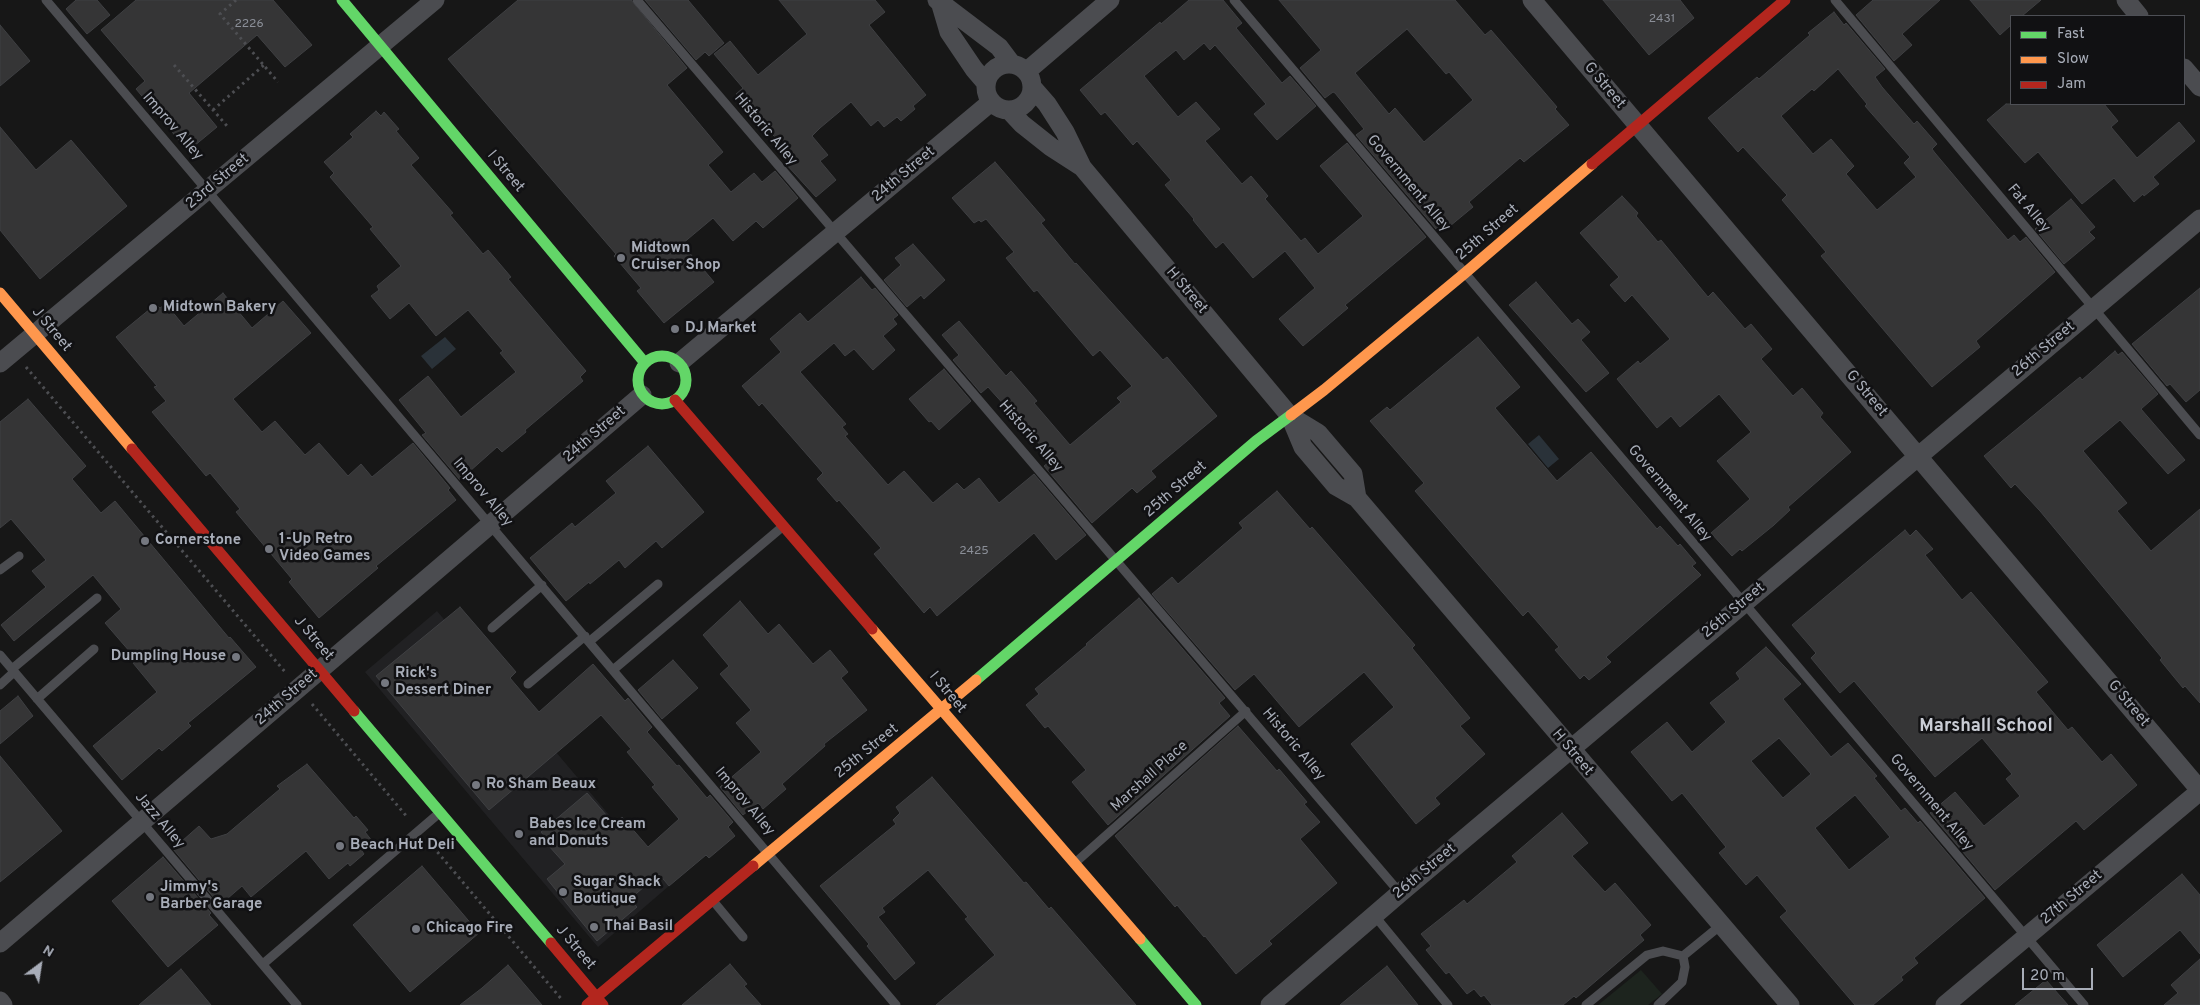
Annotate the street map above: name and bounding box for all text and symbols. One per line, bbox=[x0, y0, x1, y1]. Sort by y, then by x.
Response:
house number: 2431 bbox=[1649, 13, 1675, 27]
legend bbox=[2010, 15, 2185, 105]
house number: 2226 bbox=[234, 18, 264, 32]
text: Fast bbox=[2057, 25, 2085, 44]
text: Slow bbox=[2057, 50, 2089, 69]
street label: G Street bbox=[1579, 59, 1629, 113]
text: Jam bbox=[2057, 75, 2086, 94]
street label: Improv Alley bbox=[138, 89, 206, 165]
street label: Historic Alley bbox=[729, 90, 801, 170]
street label: Government Alley bbox=[1362, 132, 1454, 236]
street label: 24th Street bbox=[869, 143, 939, 207]
street label: I Street bbox=[482, 147, 528, 197]
street label: 23rd Street bbox=[183, 150, 253, 214]
street label: Fat Alley bbox=[2003, 181, 2053, 237]
street label: 25th Street bbox=[1453, 201, 1523, 265]
place label: Midtown Cruiser Shop bbox=[631, 240, 721, 275]
marker: Midtown Cruiser Shop bbox=[615, 252, 627, 264]
street label: H Street bbox=[1161, 264, 1211, 318]
place label: Midtown Bakery bbox=[163, 299, 276, 317]
marker: Midtown Bakery bbox=[147, 302, 159, 314]
street label: J Street bbox=[27, 304, 75, 356]
street label: 26th Street bbox=[2009, 318, 2079, 382]
place label: DJ Market bbox=[685, 320, 756, 338]
marker: DJ Market bbox=[669, 323, 681, 335]
street label: G Street bbox=[1841, 367, 1891, 421]
street label: Historic Alley bbox=[994, 397, 1066, 477]
street label: 24th Street bbox=[560, 403, 630, 467]
street label: Government Alley bbox=[1623, 442, 1715, 546]
street label: Improv Alley bbox=[448, 455, 516, 531]
street label: 25th Street bbox=[1141, 458, 1211, 522]
place label: 1-Up Retro Video Games bbox=[279, 531, 370, 566]
place label: Cornerstone bbox=[155, 532, 241, 550]
marker: Cornerstone bbox=[139, 535, 151, 547]
marker: 1-Up Retro Video Games bbox=[263, 543, 275, 555]
house number: 2425 bbox=[959, 545, 989, 559]
street label: 26th Street bbox=[1699, 579, 1769, 643]
street label: J Street bbox=[289, 613, 337, 665]
place label: Dumpling House bbox=[111, 648, 226, 666]
marker: Dumpling House bbox=[230, 651, 242, 663]
place label: Rick's Dessert Diner bbox=[395, 665, 491, 700]
street label: 24th Street bbox=[252, 666, 322, 730]
street label: I Street bbox=[924, 668, 970, 718]
marker: Rick's Dessert Diner bbox=[379, 677, 391, 689]
street label: G Street bbox=[2103, 677, 2153, 731]
street label: Historic Alley bbox=[1257, 705, 1329, 785]
district label: Marshall School bbox=[1919, 716, 2053, 738]
street label: 25th Street bbox=[831, 721, 903, 783]
street label: H Street bbox=[1547, 726, 1597, 780]
street label: Marshall Place bbox=[1108, 738, 1192, 816]
street label: Government Alley bbox=[1885, 751, 1977, 855]
street label: Improv Alley bbox=[710, 764, 778, 840]
place label: Ro Sham Beaux bbox=[486, 776, 596, 794]
marker: Ro Sham Beaux bbox=[470, 779, 482, 791]
street label: Jazz Alley bbox=[130, 789, 188, 853]
place label: Babes Ice Cream and Donuts bbox=[529, 816, 646, 851]
marker: Babes Ice Cream and Donuts bbox=[513, 828, 525, 840]
place label: Beach Hut Deli bbox=[350, 837, 455, 855]
marker: Beach Hut Deli bbox=[334, 840, 346, 852]
street label: 26th Street bbox=[1390, 840, 1460, 904]
street label: 27th Street bbox=[2037, 867, 2107, 929]
place label: Sugar Shack Boutique bbox=[573, 874, 661, 909]
place label: Jimmy's Barber Garage bbox=[160, 879, 262, 914]
marker: Sugar Shack Boutique bbox=[557, 886, 569, 898]
marker: Jimmy's Barber Garage bbox=[144, 891, 156, 903]
place label: Thai Basil bbox=[604, 918, 673, 936]
place label: Chicago Fire bbox=[426, 920, 513, 938]
marker: Thai Basil bbox=[588, 921, 600, 933]
street label: J Street bbox=[551, 922, 599, 974]
marker: Chicago Fire bbox=[410, 923, 422, 935]
north arrow bbox=[15, 940, 65, 990]
text: N bbox=[39, 942, 57, 962]
scale bar bbox=[2025, 958, 2096, 990]
text: 20 m bbox=[2030, 967, 2065, 986]

